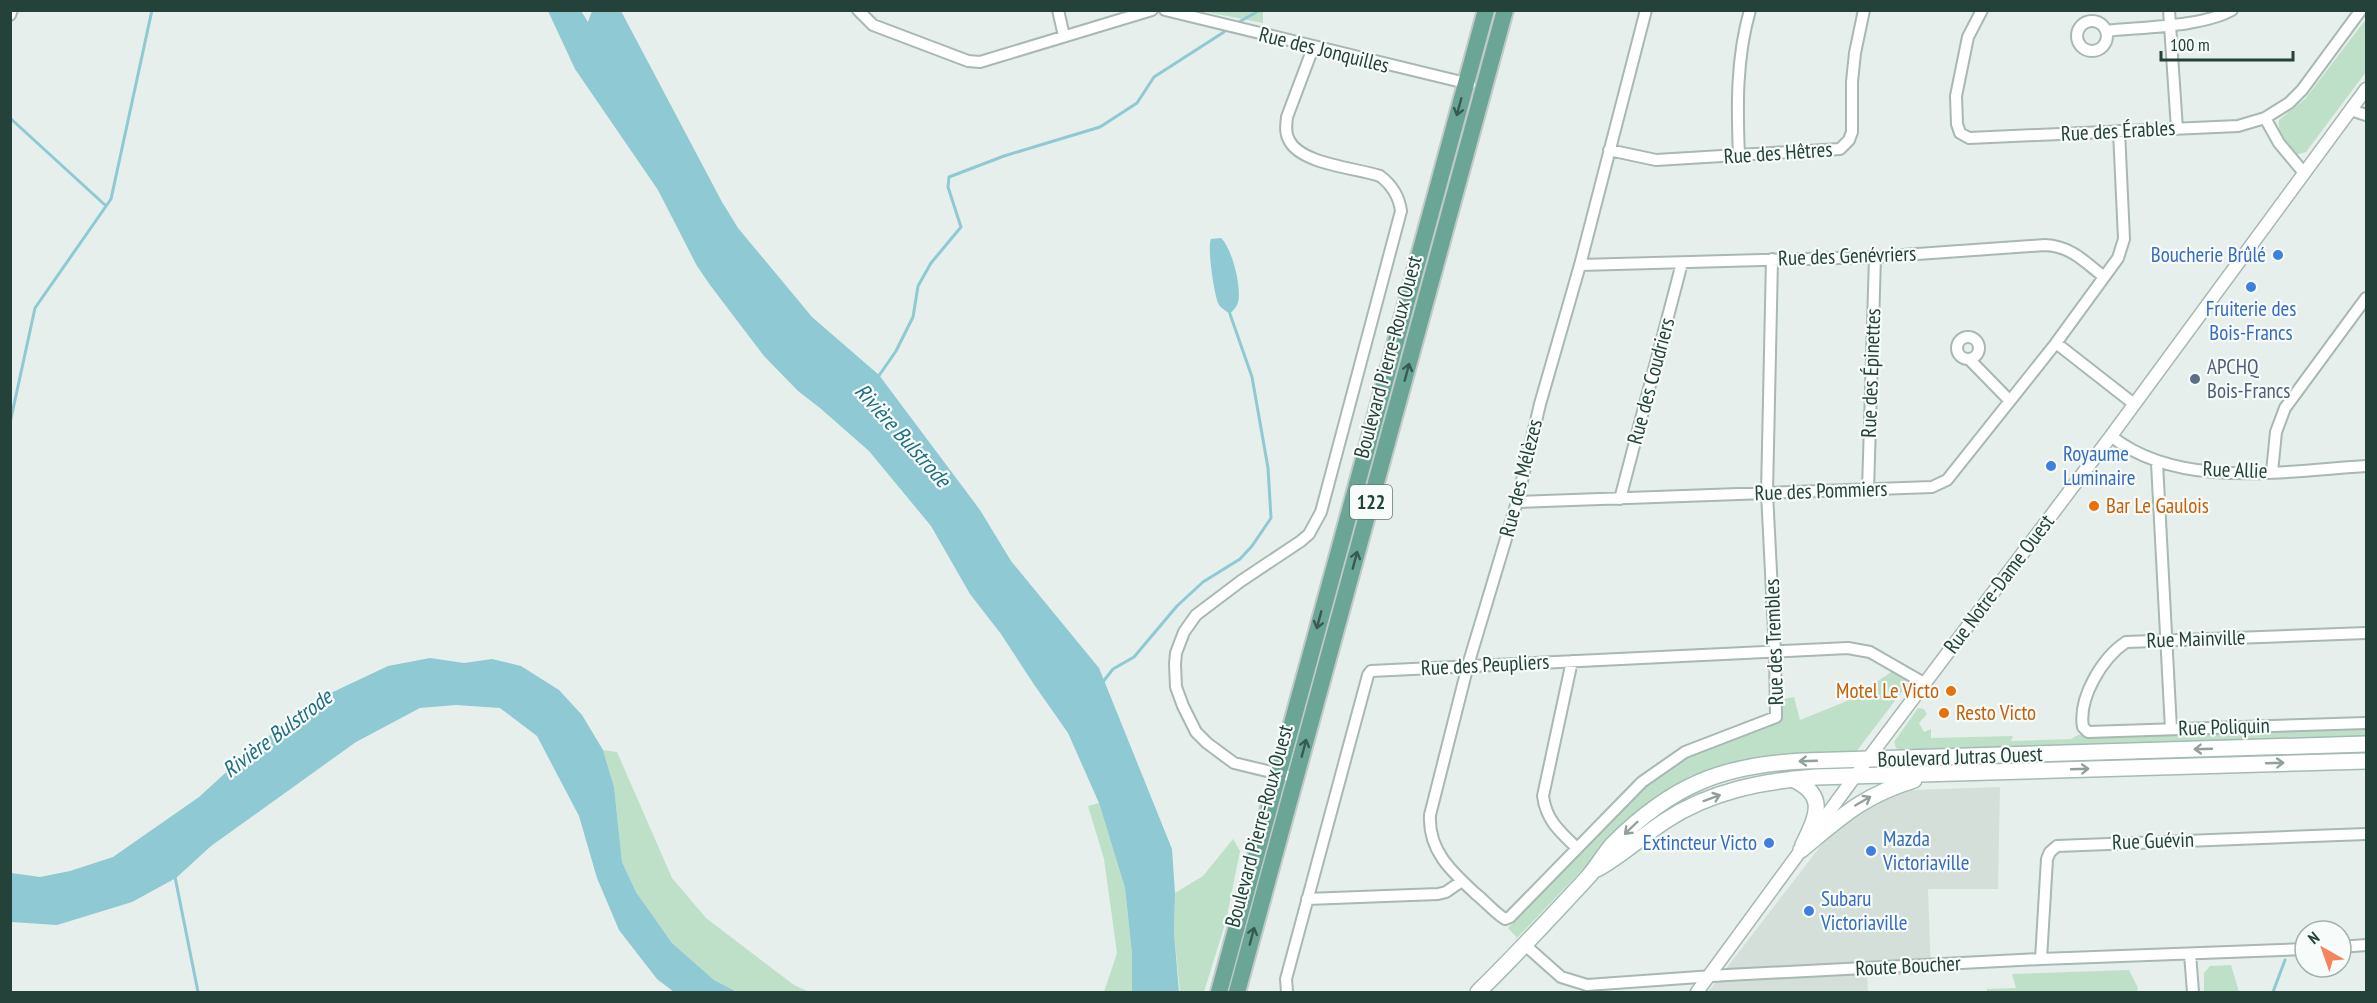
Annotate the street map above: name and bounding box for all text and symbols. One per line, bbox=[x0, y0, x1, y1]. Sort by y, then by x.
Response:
street label: Rue des Jonquilles bbox=[1256, 20, 1392, 79]
scale bar bbox=[2161, 24, 2293, 62]
text: 100 m bbox=[2170, 33, 2210, 56]
one-way arrow bbox=[1453, 98, 1464, 117]
street label: Rue des Érables bbox=[2060, 114, 2176, 147]
street label: Rue des Hêtres bbox=[1723, 135, 1833, 170]
street label: Rue des Genévriers bbox=[1777, 240, 1916, 271]
place label: Boucherie Brûlé bbox=[2151, 241, 2266, 268]
marker: Boucherie Brûlé bbox=[2271, 248, 2285, 262]
street label: Boulevard Pierre-Roux Ouest bbox=[1348, 253, 1428, 461]
marker: Fruiterie des Bois-Francs bbox=[2244, 280, 2258, 294]
place label: Fruiterie des Bois-Francs bbox=[2206, 295, 2296, 346]
street label: Rue des Épinettes bbox=[1855, 308, 1886, 438]
street label: Rue des Coudriers bbox=[1621, 315, 1680, 447]
place label: APCHQ Bois-Francs bbox=[2207, 353, 2290, 404]
one-way arrow bbox=[1402, 363, 1413, 382]
marker: APCHQ Bois-Francs bbox=[2188, 372, 2202, 386]
water label: Rivière Bulstrode bbox=[849, 377, 958, 494]
street label: Rue des Mélèzes bbox=[1493, 416, 1548, 539]
place label: Royaume Luminaire bbox=[2063, 440, 2135, 491]
street label: Rue Allie bbox=[2202, 455, 2268, 484]
marker: Royaume Luminaire bbox=[2044, 459, 2058, 473]
street label: Rue des Pommiers bbox=[1754, 475, 1888, 506]
road number: 122 bbox=[1350, 485, 1392, 519]
place label: Bar Le Gaulois bbox=[2106, 492, 2209, 519]
marker: Bar Le Gaulois bbox=[2087, 499, 2101, 513]
street label: Rue Notre-Dame Ouest bbox=[1937, 509, 2060, 659]
one-way arrow bbox=[1350, 551, 1362, 570]
street label: Rue des Trembles bbox=[1758, 578, 1789, 706]
one-way arrow bbox=[1313, 610, 1324, 629]
street label: Rue Mainville bbox=[2146, 623, 2246, 654]
street label: Rue des Peupliers bbox=[1420, 648, 1550, 681]
place label: Motel Le Victo bbox=[1836, 677, 1939, 704]
water label: Rivière Bulstrode bbox=[217, 682, 339, 783]
marker: Motel Le Victo bbox=[1944, 684, 1958, 698]
place label: Resto Victo bbox=[1956, 699, 2036, 726]
marker: Resto Victo bbox=[1937, 706, 1951, 720]
street label: Rue Poliquin bbox=[2178, 711, 2270, 742]
street label: Boulevard Pierre-Roux Ouest bbox=[1219, 722, 1299, 930]
one-way arrow bbox=[1299, 739, 1310, 758]
street label: Boulevard Jutras Ouest bbox=[1877, 740, 2043, 773]
one-way arrow bbox=[2194, 744, 2214, 755]
one-way arrow bbox=[1799, 755, 1819, 767]
one-way arrow bbox=[2265, 758, 2285, 769]
one-way arrow bbox=[2070, 764, 2090, 775]
one-way arrow bbox=[1703, 791, 1721, 802]
one-way arrow bbox=[1854, 795, 1871, 807]
one-way arrow bbox=[1623, 821, 1638, 835]
place label: Mazda Victoriaville bbox=[1882, 825, 1969, 876]
street label: Rue Guévin bbox=[2112, 826, 2194, 855]
place label: Extincteur Victo bbox=[1643, 829, 1757, 856]
marker: Extincteur Victo bbox=[1762, 836, 1776, 850]
marker: Mazda Victoriaville bbox=[1864, 844, 1878, 858]
place label: Subaru Victoriaville bbox=[1820, 885, 1907, 936]
marker: Subaru Victoriaville bbox=[1802, 904, 1816, 918]
north arrow bbox=[2293, 919, 2353, 979]
one-way arrow bbox=[1247, 927, 1259, 946]
text: N bbox=[2304, 927, 2323, 948]
street label: Route Boucher bbox=[1855, 949, 1962, 982]

